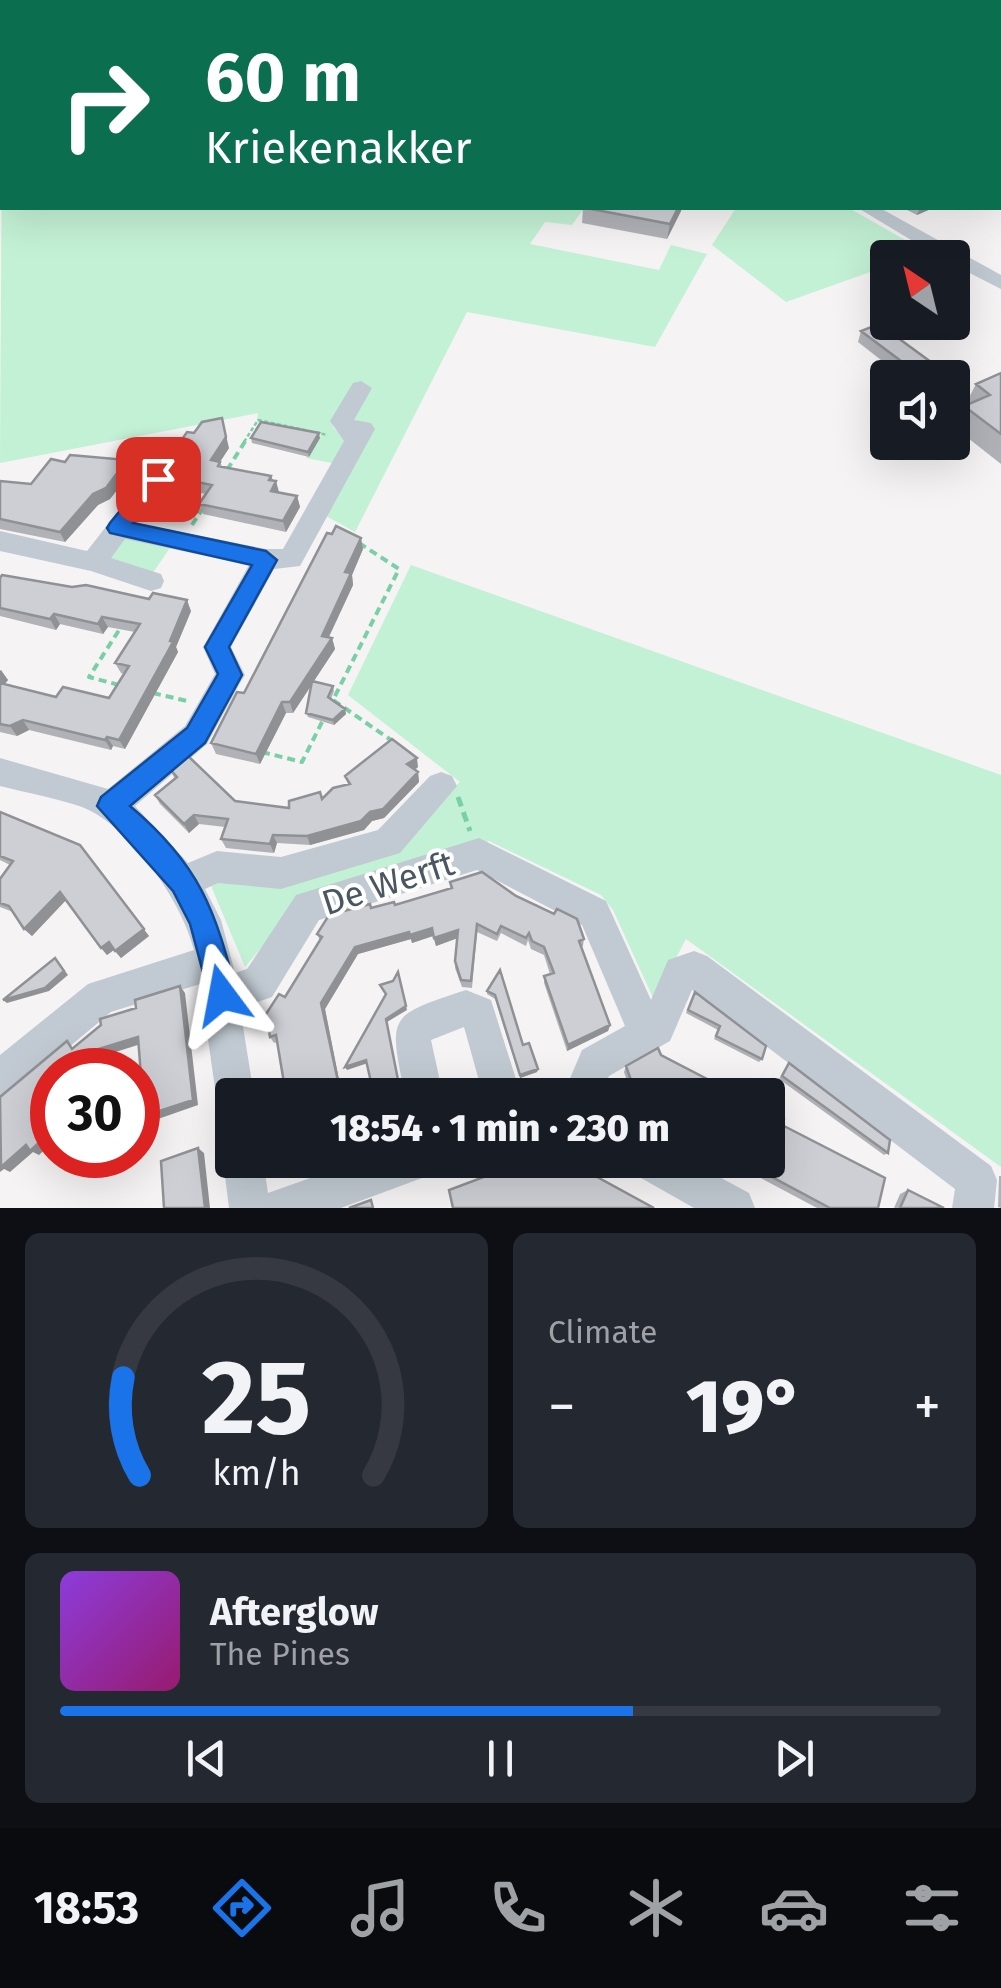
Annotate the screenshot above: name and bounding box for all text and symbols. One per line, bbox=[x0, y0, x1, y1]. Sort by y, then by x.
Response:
text: 60 m bbox=[205, 36, 361, 120]
icon: right bbox=[40, 40, 170, 170]
text: Kriekenakker bbox=[205, 121, 472, 175]
north arrow bbox=[870, 240, 970, 340]
map controls bbox=[870, 240, 970, 460]
button: sound bbox=[870, 360, 970, 460]
pin bbox=[116, 437, 201, 522]
icon: arrive bbox=[131, 452, 186, 507]
street label: De Werft bbox=[317, 842, 460, 924]
position arrow bbox=[170, 943, 274, 1047]
speed limit sign: 30 bbox=[30, 1048, 160, 1178]
text: 18:54 · 1 min · 230 m bbox=[330, 1105, 670, 1151]
text: Climate bbox=[548, 1313, 657, 1351]
text: 25 bbox=[202, 1336, 311, 1461]
text: 19° bbox=[686, 1362, 803, 1452]
text: − bbox=[548, 1374, 576, 1440]
text: + bbox=[914, 1374, 941, 1440]
text: km/h bbox=[212, 1452, 301, 1494]
text: Afterglow bbox=[210, 1589, 378, 1635]
text: The Pines bbox=[210, 1635, 350, 1673]
icon: previous bbox=[179, 1731, 234, 1786]
icon: pause bbox=[473, 1731, 528, 1786]
icon: next bbox=[767, 1731, 822, 1786]
icon: directions bbox=[207, 1873, 277, 1943]
icon: music bbox=[345, 1873, 415, 1943]
icon: phone bbox=[483, 1873, 553, 1943]
icon: climate bbox=[621, 1873, 691, 1943]
icon: car bbox=[759, 1873, 829, 1943]
icon: filters bbox=[897, 1873, 967, 1943]
text: 18:53 bbox=[34, 1881, 139, 1935]

